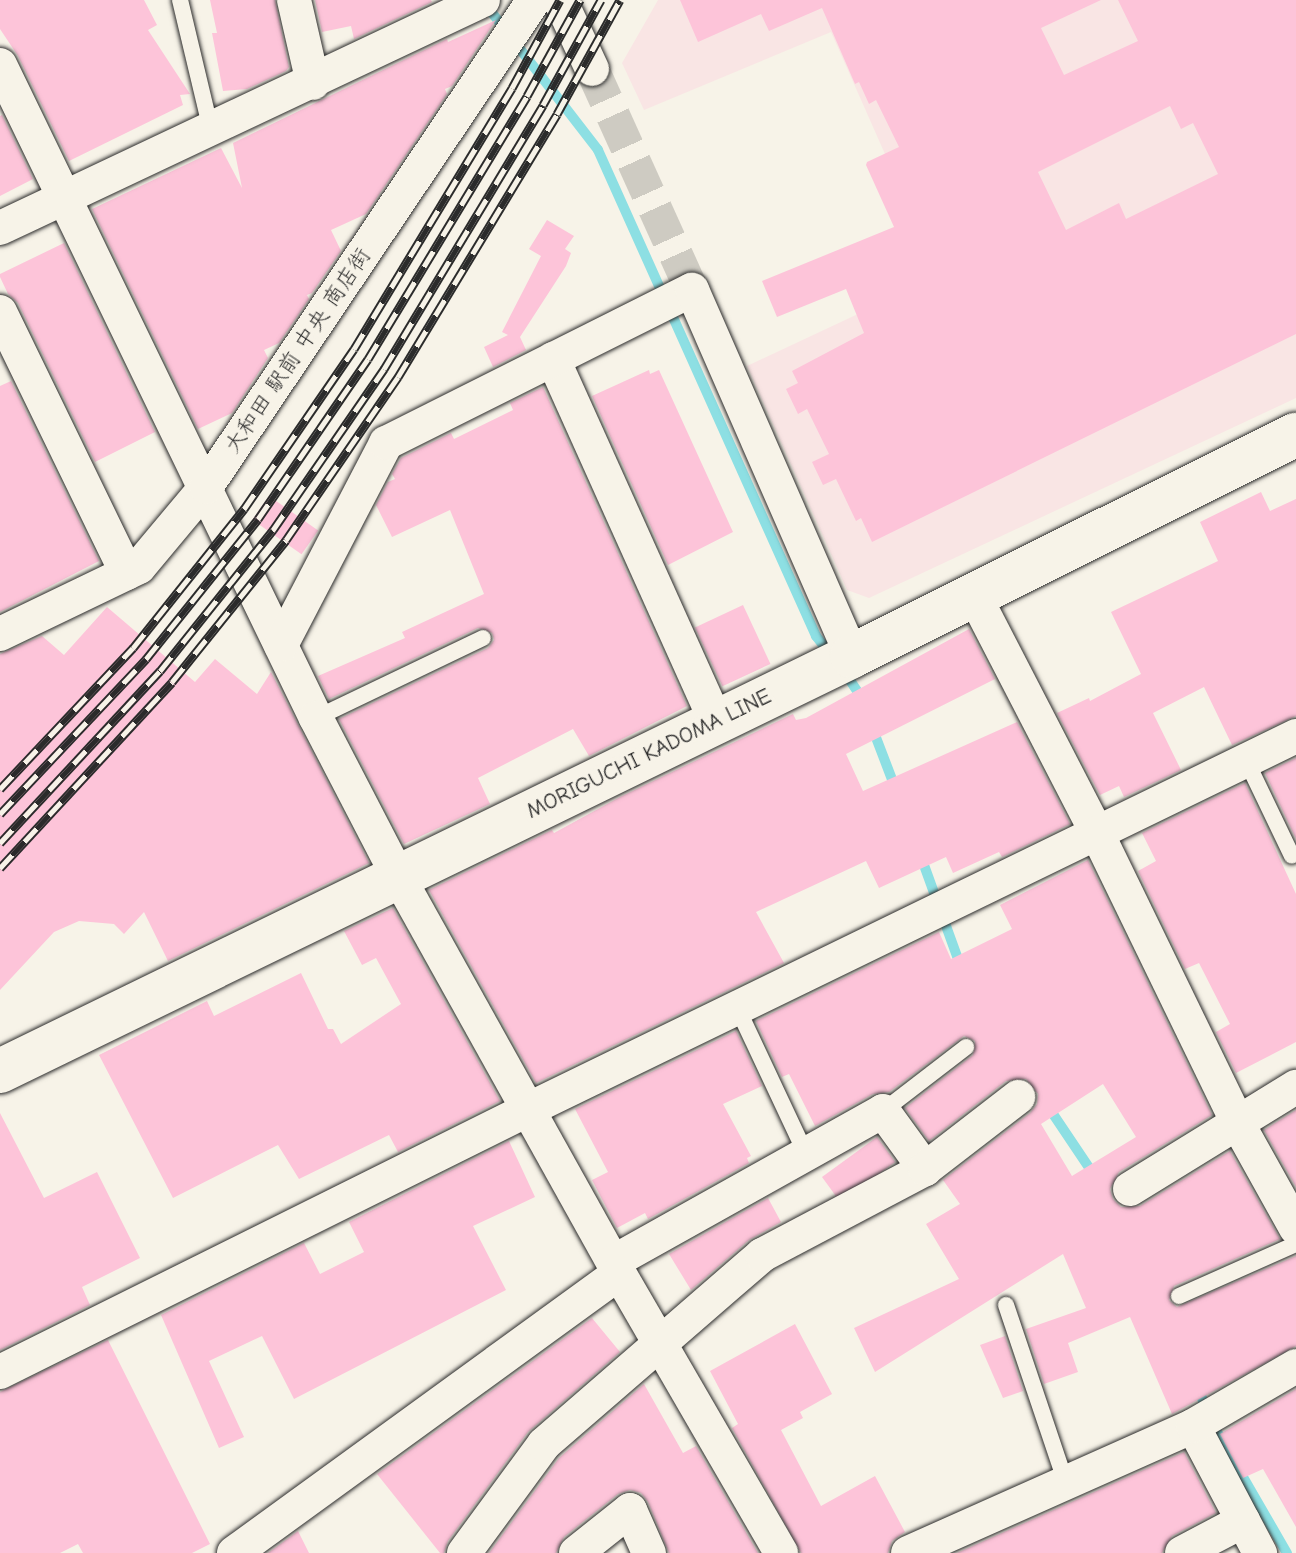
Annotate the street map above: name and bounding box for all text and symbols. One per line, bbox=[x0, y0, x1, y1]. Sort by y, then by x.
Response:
street label: 大和田 駅前 中央 商店街 bbox=[219, 243, 377, 459]
street label: MORIGUCHI KADOMA LINE bbox=[522, 683, 776, 825]

